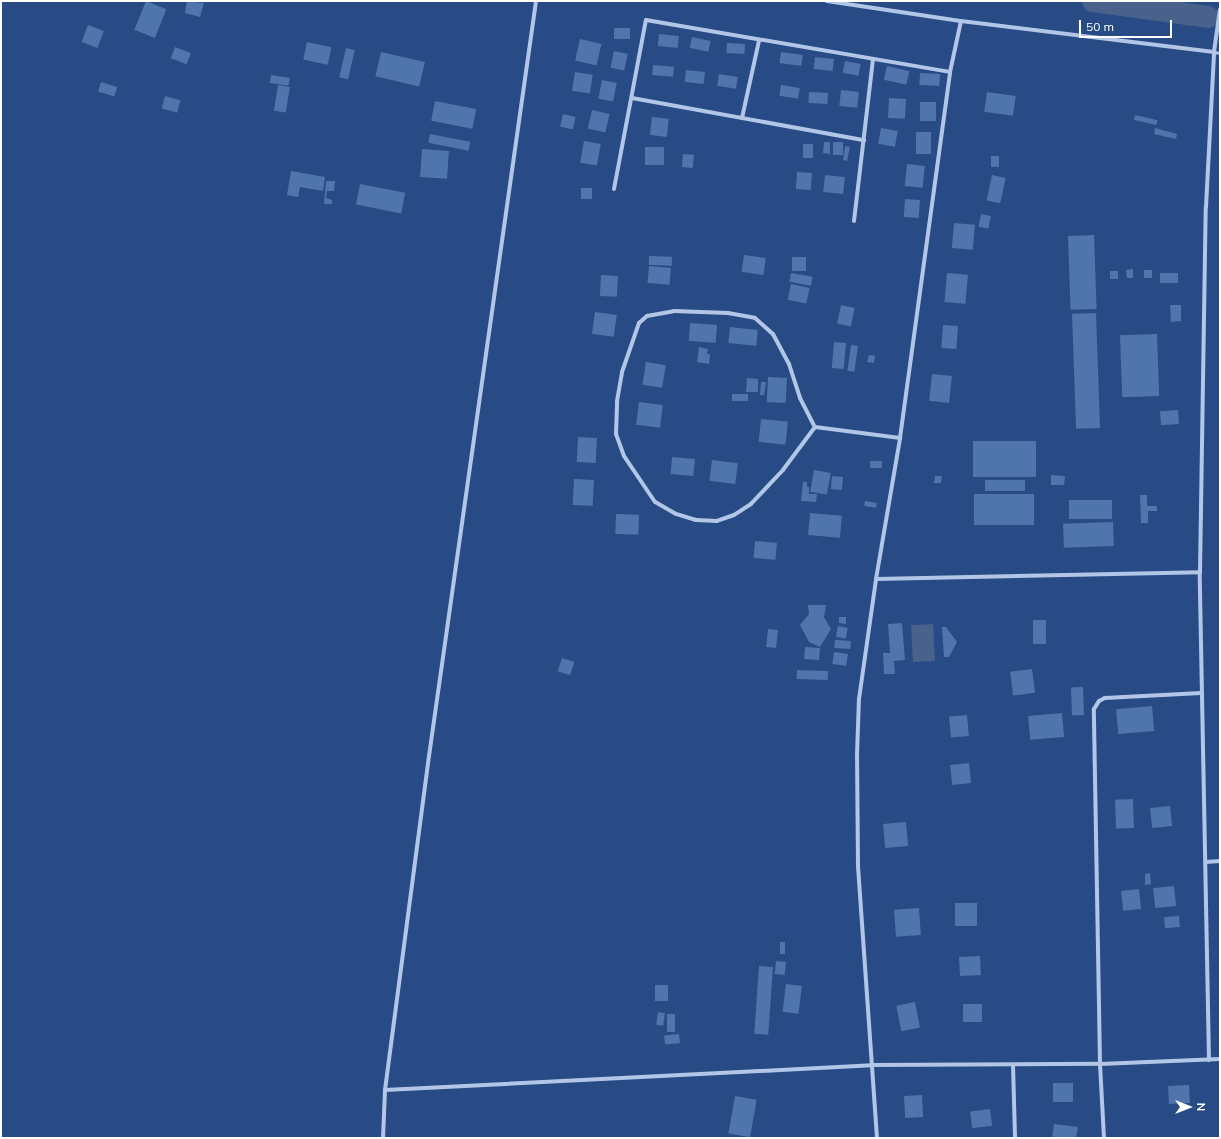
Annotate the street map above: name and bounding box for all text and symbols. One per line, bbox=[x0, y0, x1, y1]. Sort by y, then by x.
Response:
scale bar bbox=[1081, 12, 1174, 38]
text: 50 m bbox=[1086, 19, 1114, 34]
north arrow bbox=[1169, 1087, 1209, 1127]
text: N bbox=[1194, 1103, 1208, 1111]

